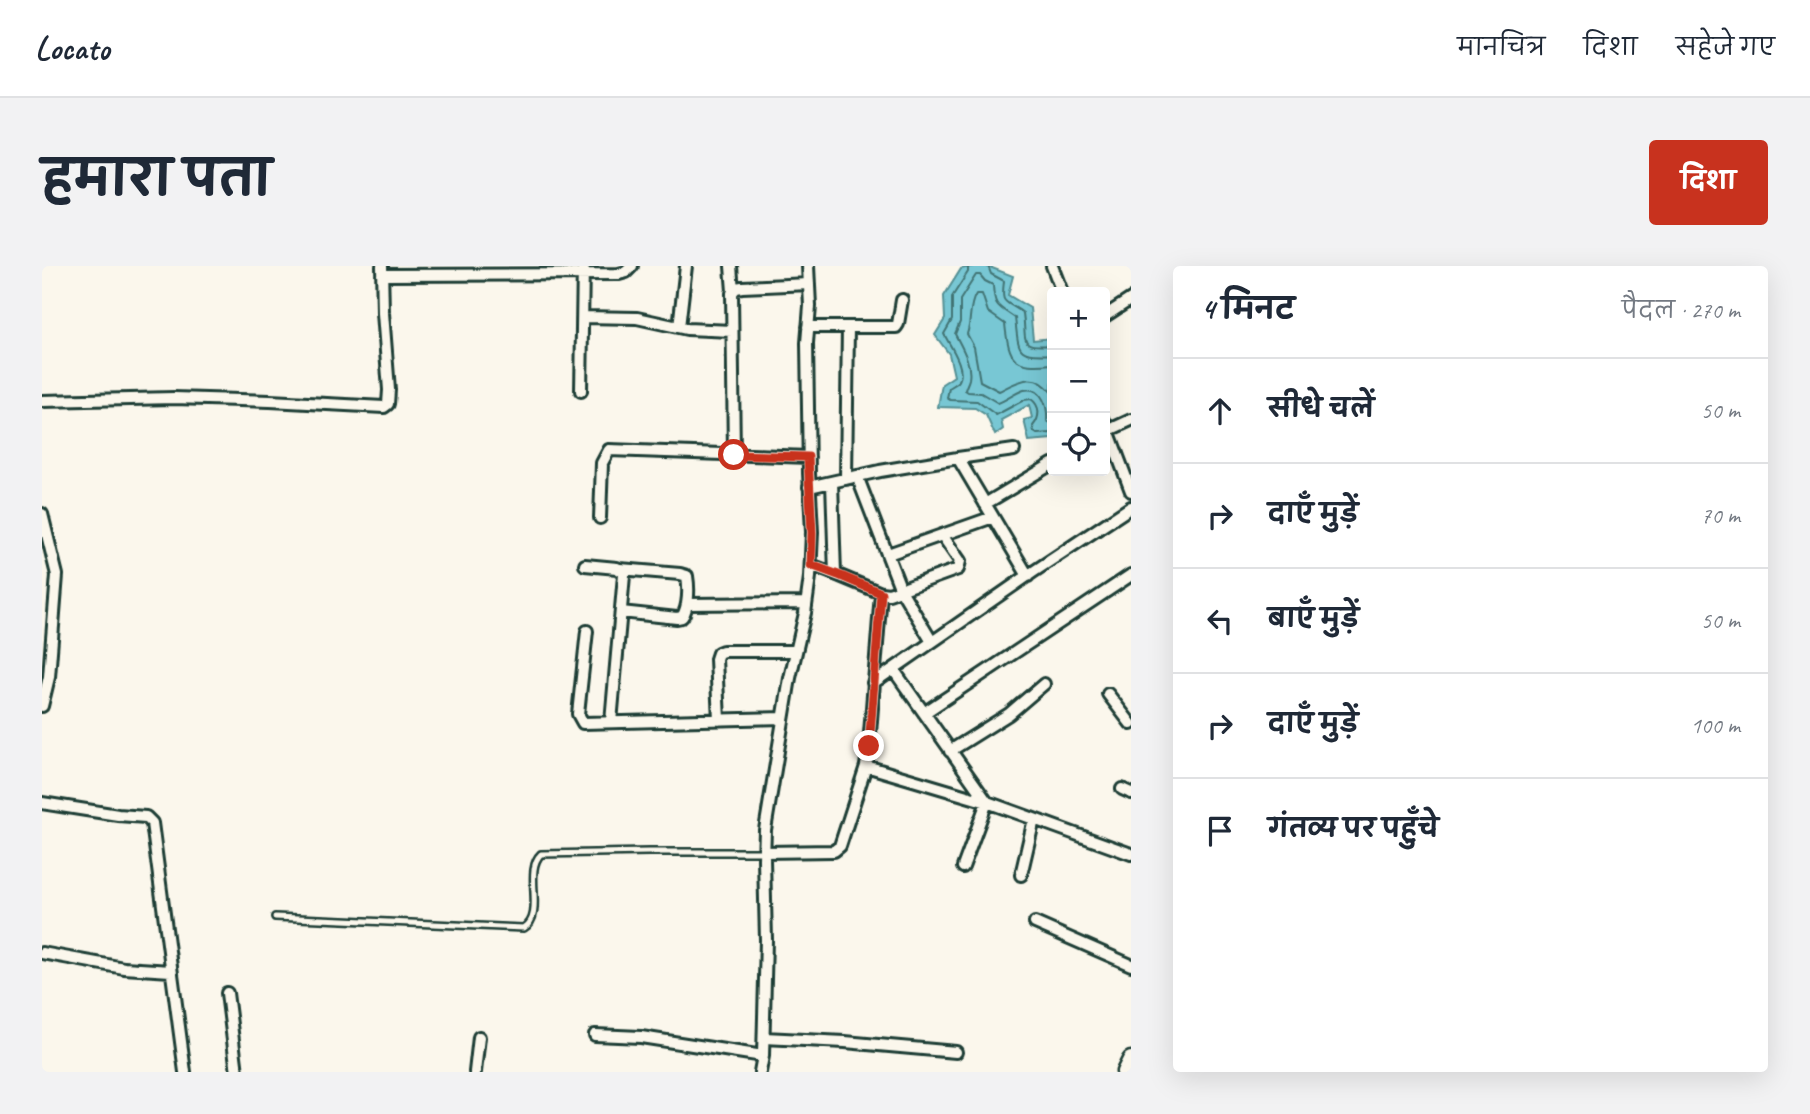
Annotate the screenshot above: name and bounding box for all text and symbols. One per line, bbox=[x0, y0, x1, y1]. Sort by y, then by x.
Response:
text: Locato bbox=[35, 27, 109, 69]
text: मानचित्र bbox=[1457, 32, 1545, 62]
text: दिशा bbox=[1583, 32, 1638, 62]
text: सहेजे गए bbox=[1676, 32, 1775, 62]
button: दिशा bbox=[1649, 140, 1768, 225]
text: हमारा पता bbox=[42, 148, 272, 210]
map controls bbox=[1047, 287, 1110, 476]
button: + bbox=[1047, 287, 1110, 350]
text: 4 मिनट bbox=[1201, 290, 1295, 328]
text: पैदल · 270 m bbox=[1622, 296, 1740, 325]
button: − bbox=[1047, 350, 1110, 413]
icon: ahead bbox=[1201, 392, 1239, 430]
text: सीधे चलें bbox=[1268, 392, 1374, 425]
text: 50 m bbox=[1701, 396, 1740, 425]
button: locate bbox=[1047, 413, 1110, 476]
route start bbox=[718, 439, 749, 470]
icon: right bbox=[1201, 497, 1239, 535]
text: दाएँ मुड़ें bbox=[1268, 497, 1358, 530]
text: 70 m bbox=[1701, 501, 1740, 530]
icon: left bbox=[1201, 602, 1239, 640]
text: बाएँ मुड़ें bbox=[1268, 602, 1359, 635]
text: 50 m bbox=[1701, 606, 1740, 635]
icon: right bbox=[1201, 707, 1239, 745]
text: दाएँ मुड़ें bbox=[1268, 707, 1358, 740]
text: 100 m bbox=[1691, 711, 1740, 740]
route end bbox=[853, 730, 884, 761]
icon: arrive bbox=[1201, 812, 1239, 850]
text: गंतव्य पर पहुँचे bbox=[1268, 812, 1439, 845]

